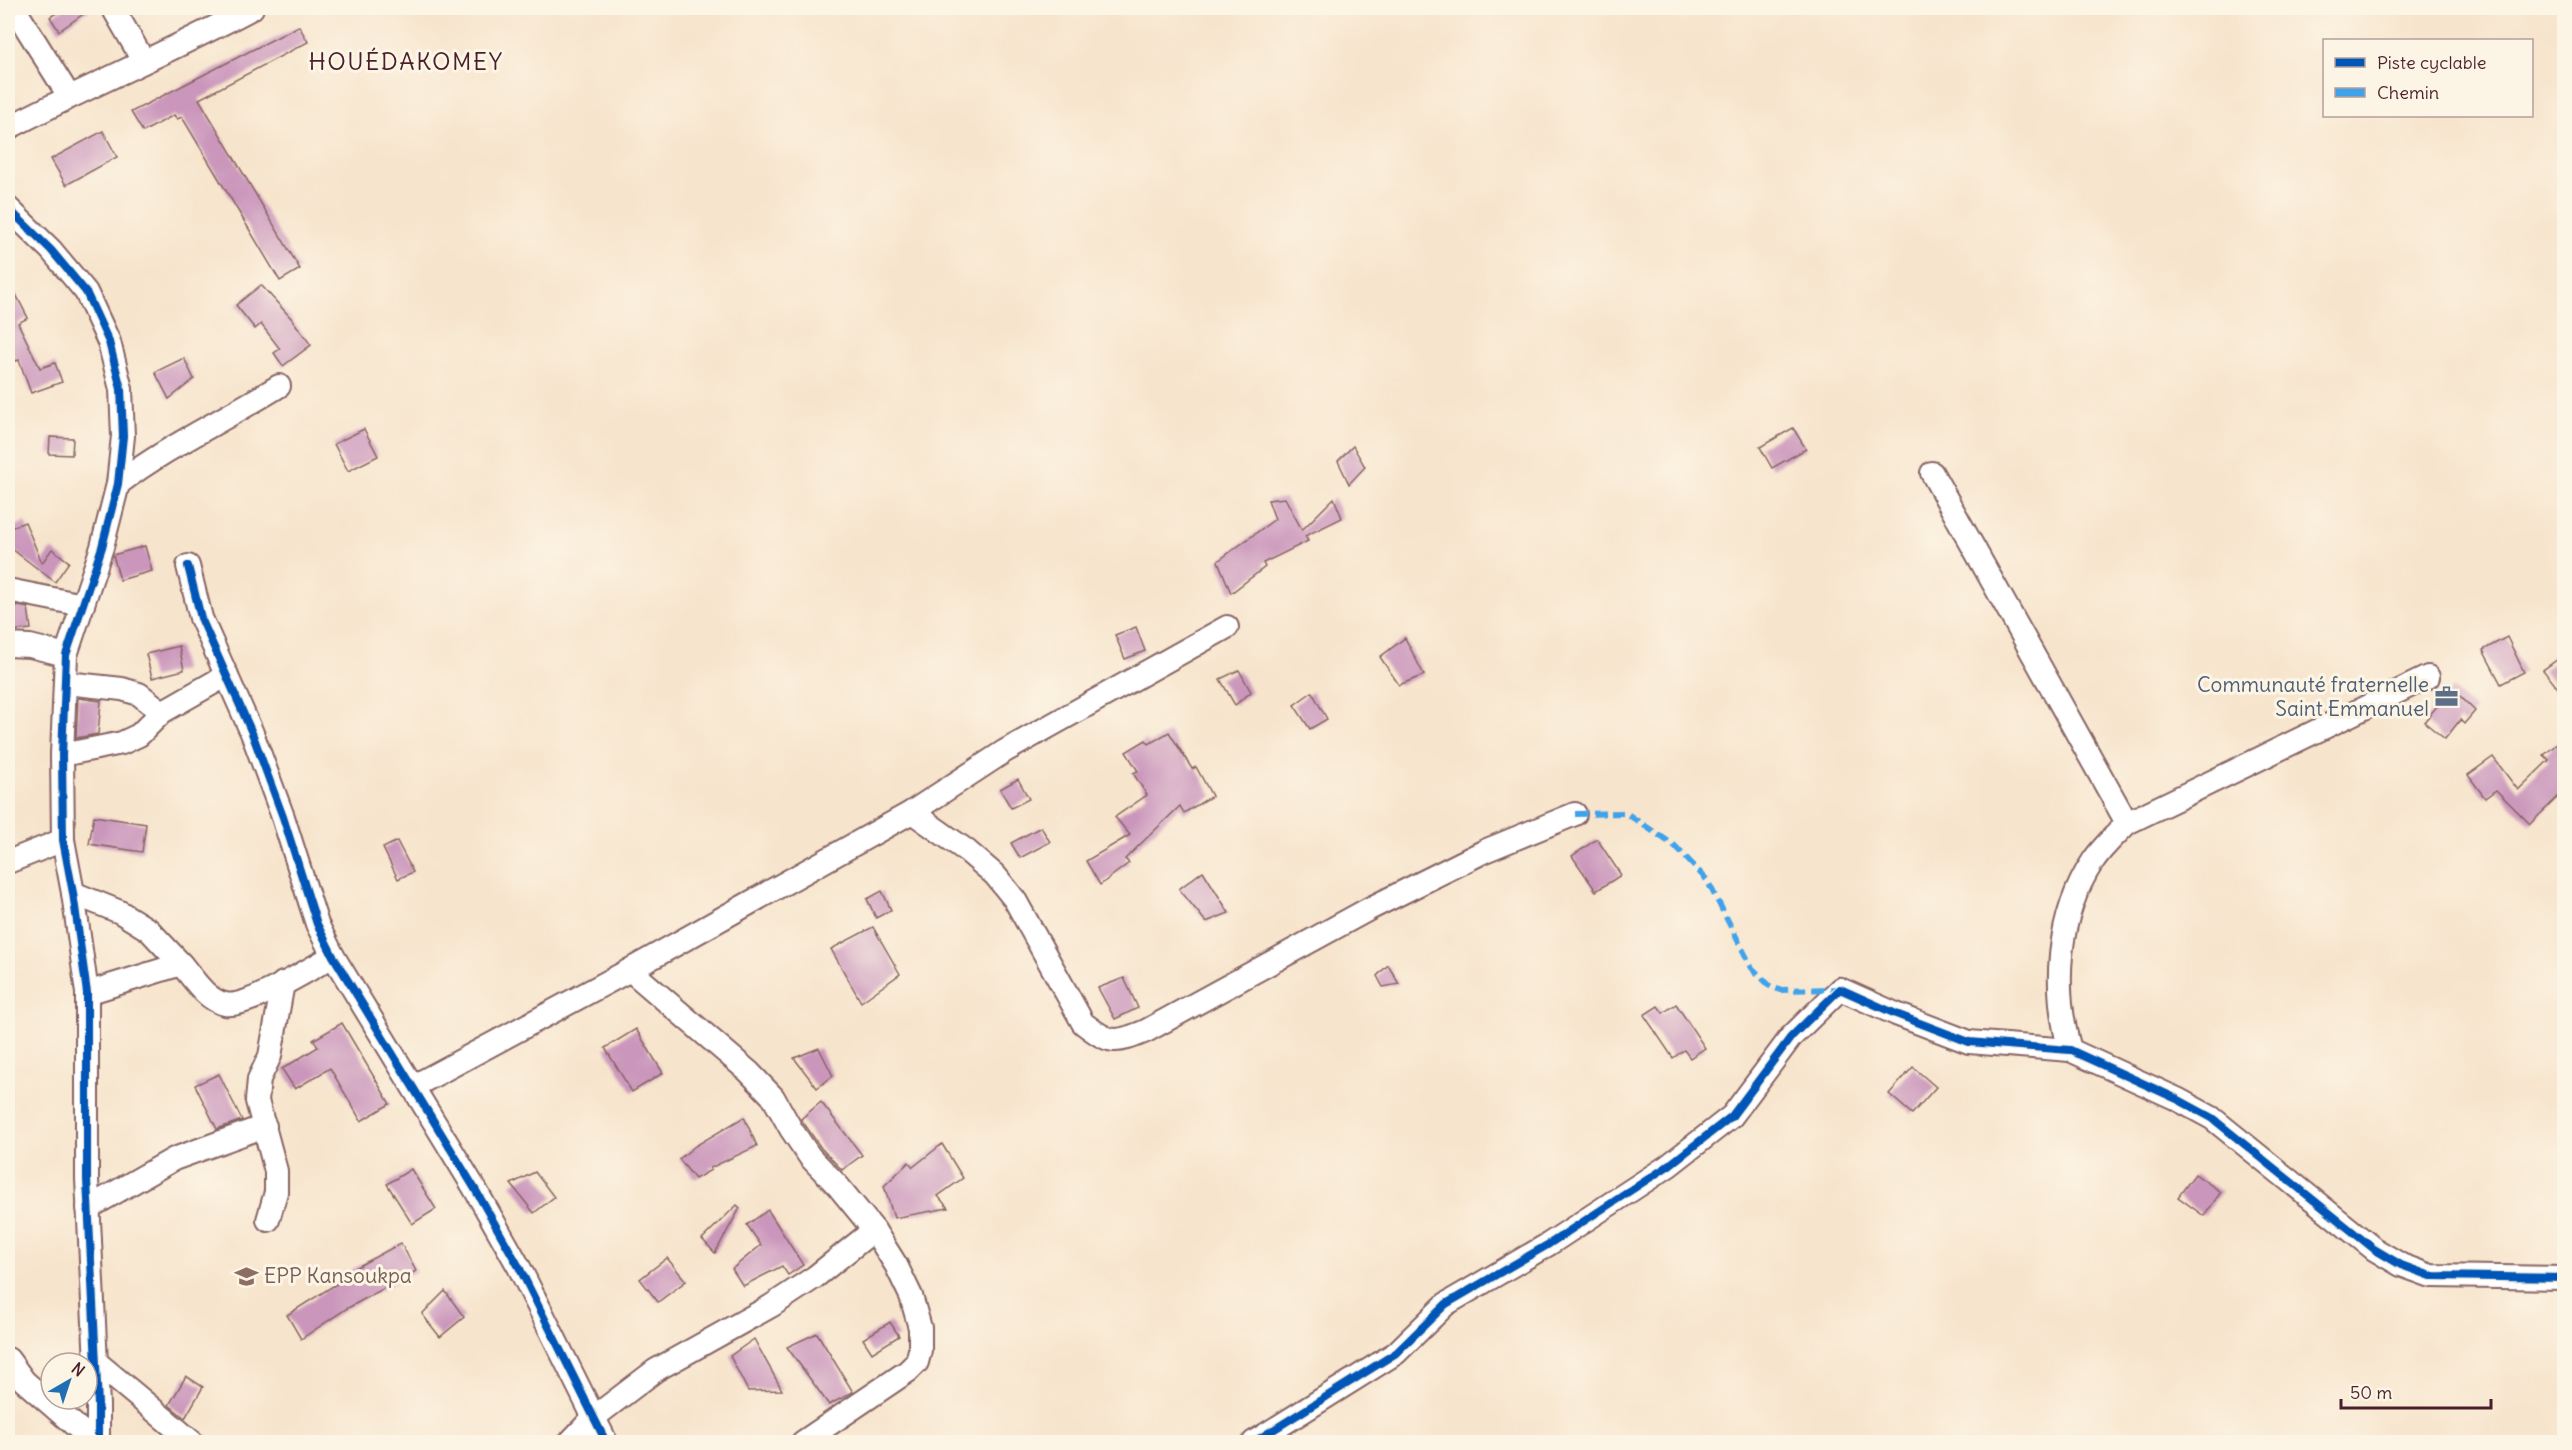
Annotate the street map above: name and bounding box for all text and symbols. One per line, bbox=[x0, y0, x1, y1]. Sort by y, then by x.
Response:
legend bbox=[2323, 39, 2533, 117]
district label: HOUÉDAKOMEY bbox=[309, 46, 504, 76]
text: Piste cyclable bbox=[2377, 51, 2486, 74]
text: Chemin bbox=[2377, 81, 2439, 104]
place label: Communauté fraternelle Saint Emmanuel bbox=[2197, 671, 2429, 722]
office icon: Communauté fraternelle Saint Emmanuel bbox=[2434, 684, 2460, 710]
place label: EPP Kansoukpa bbox=[264, 1262, 412, 1289]
school or university icon: EPP Kansoukpa bbox=[233, 1263, 259, 1289]
north arrow bbox=[39, 1351, 99, 1411]
text: N bbox=[68, 1358, 89, 1381]
scale bar bbox=[2341, 1372, 2491, 1410]
text: 50 m bbox=[2350, 1381, 2392, 1404]

